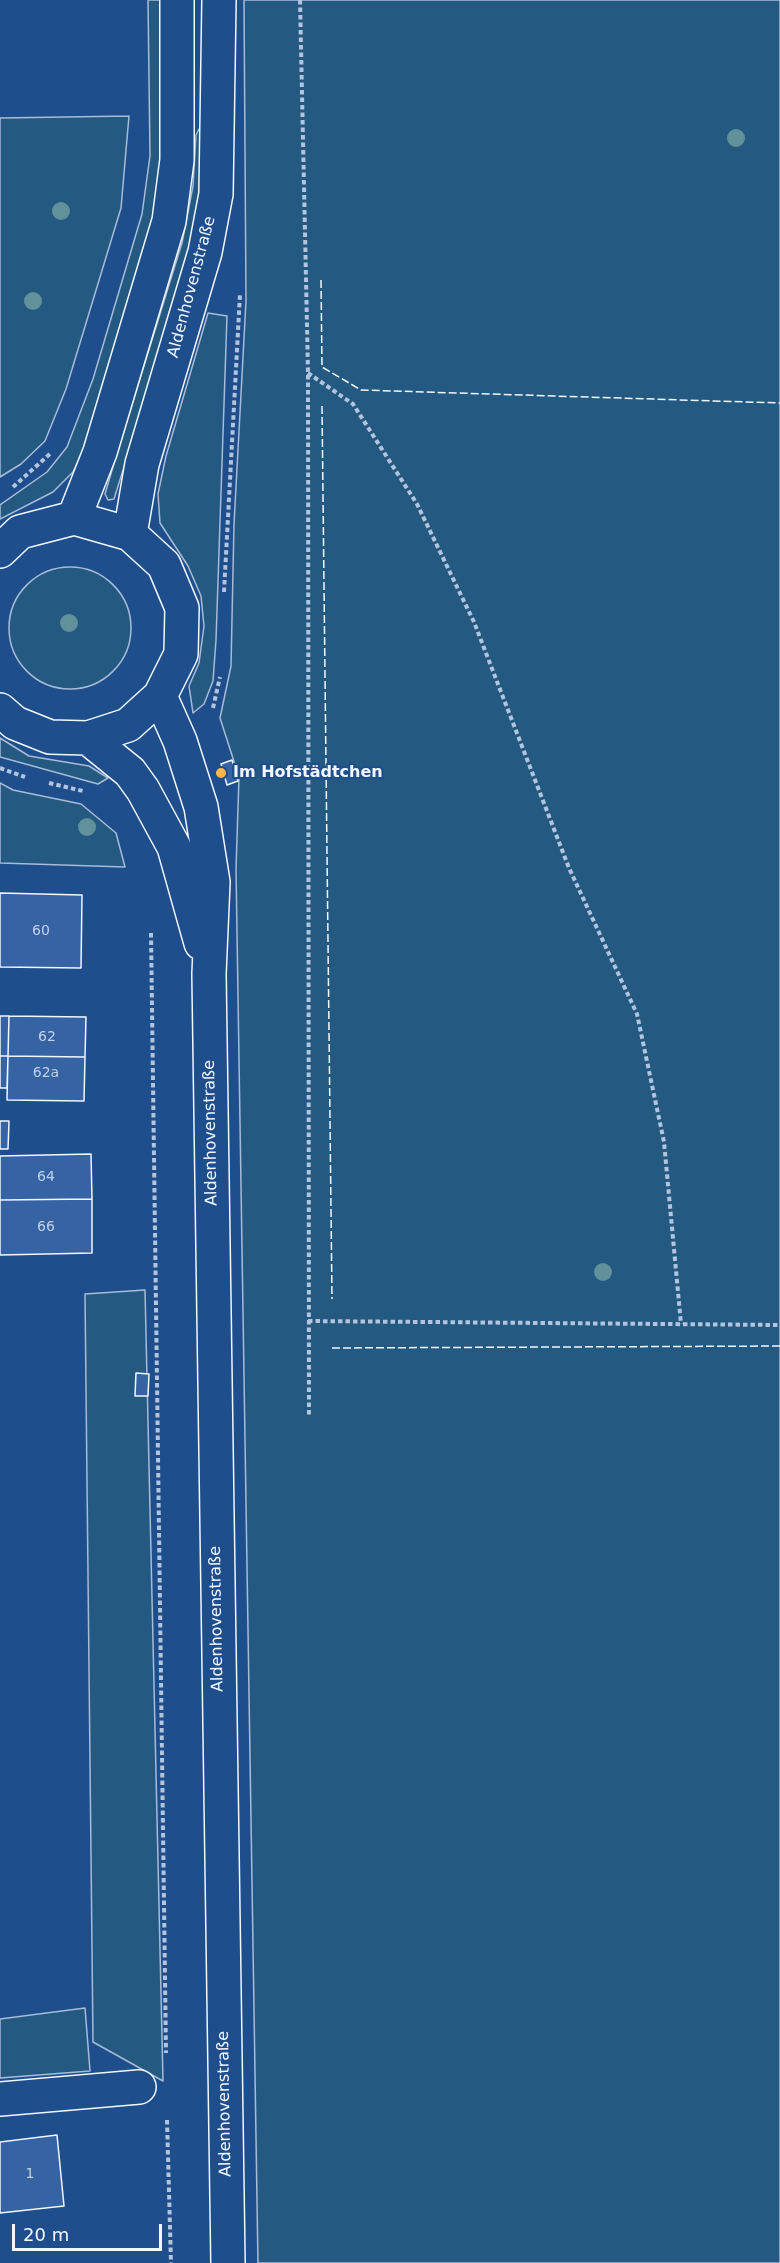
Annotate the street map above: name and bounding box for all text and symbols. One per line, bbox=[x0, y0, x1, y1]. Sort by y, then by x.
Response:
street label: Aldenhovenstraße bbox=[164, 214, 220, 360]
place label: Im Hofstädtchen bbox=[233, 763, 383, 783]
marker: Im Hofstädtchen bbox=[214, 766, 228, 780]
house number: 60 bbox=[32, 923, 50, 939]
house number: 62 bbox=[38, 1029, 56, 1045]
street label: Aldenhovenstraße bbox=[200, 1060, 222, 1206]
house number: 62a bbox=[33, 1065, 59, 1081]
house number: 64 bbox=[37, 1169, 55, 1185]
house number: 66 bbox=[37, 1219, 55, 1235]
street label: Aldenhovenstraße bbox=[206, 1546, 228, 1692]
street label: Aldenhovenstraße bbox=[214, 2031, 236, 2177]
house number: 1 bbox=[26, 2166, 34, 2182]
scale bar bbox=[15, 2212, 165, 2250]
text: 20 m bbox=[23, 2224, 69, 2245]

